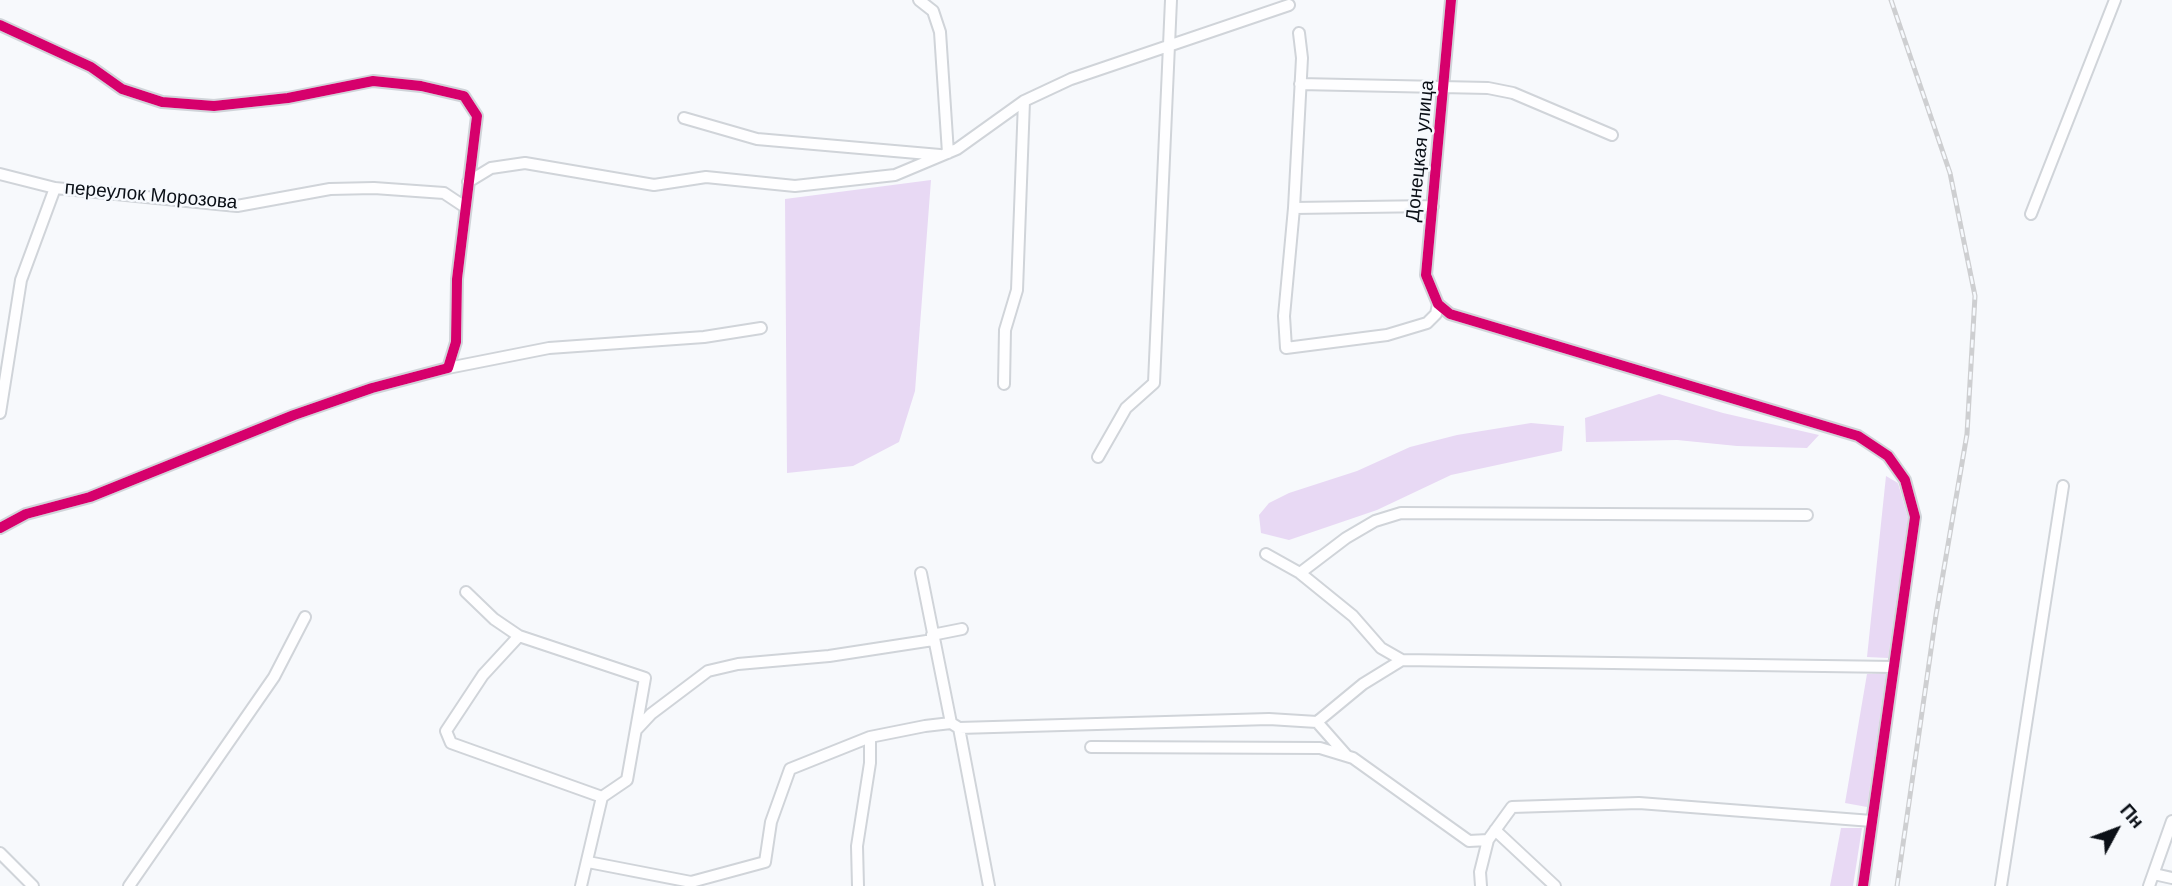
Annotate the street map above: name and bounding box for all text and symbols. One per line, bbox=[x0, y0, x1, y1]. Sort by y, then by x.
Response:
street label: Донецкая улица bbox=[1402, 79, 1440, 223]
street label: переулок Морозова bbox=[64, 177, 238, 215]
north arrow bbox=[2081, 795, 2151, 865]
text: Пн bbox=[2115, 798, 2150, 834]

